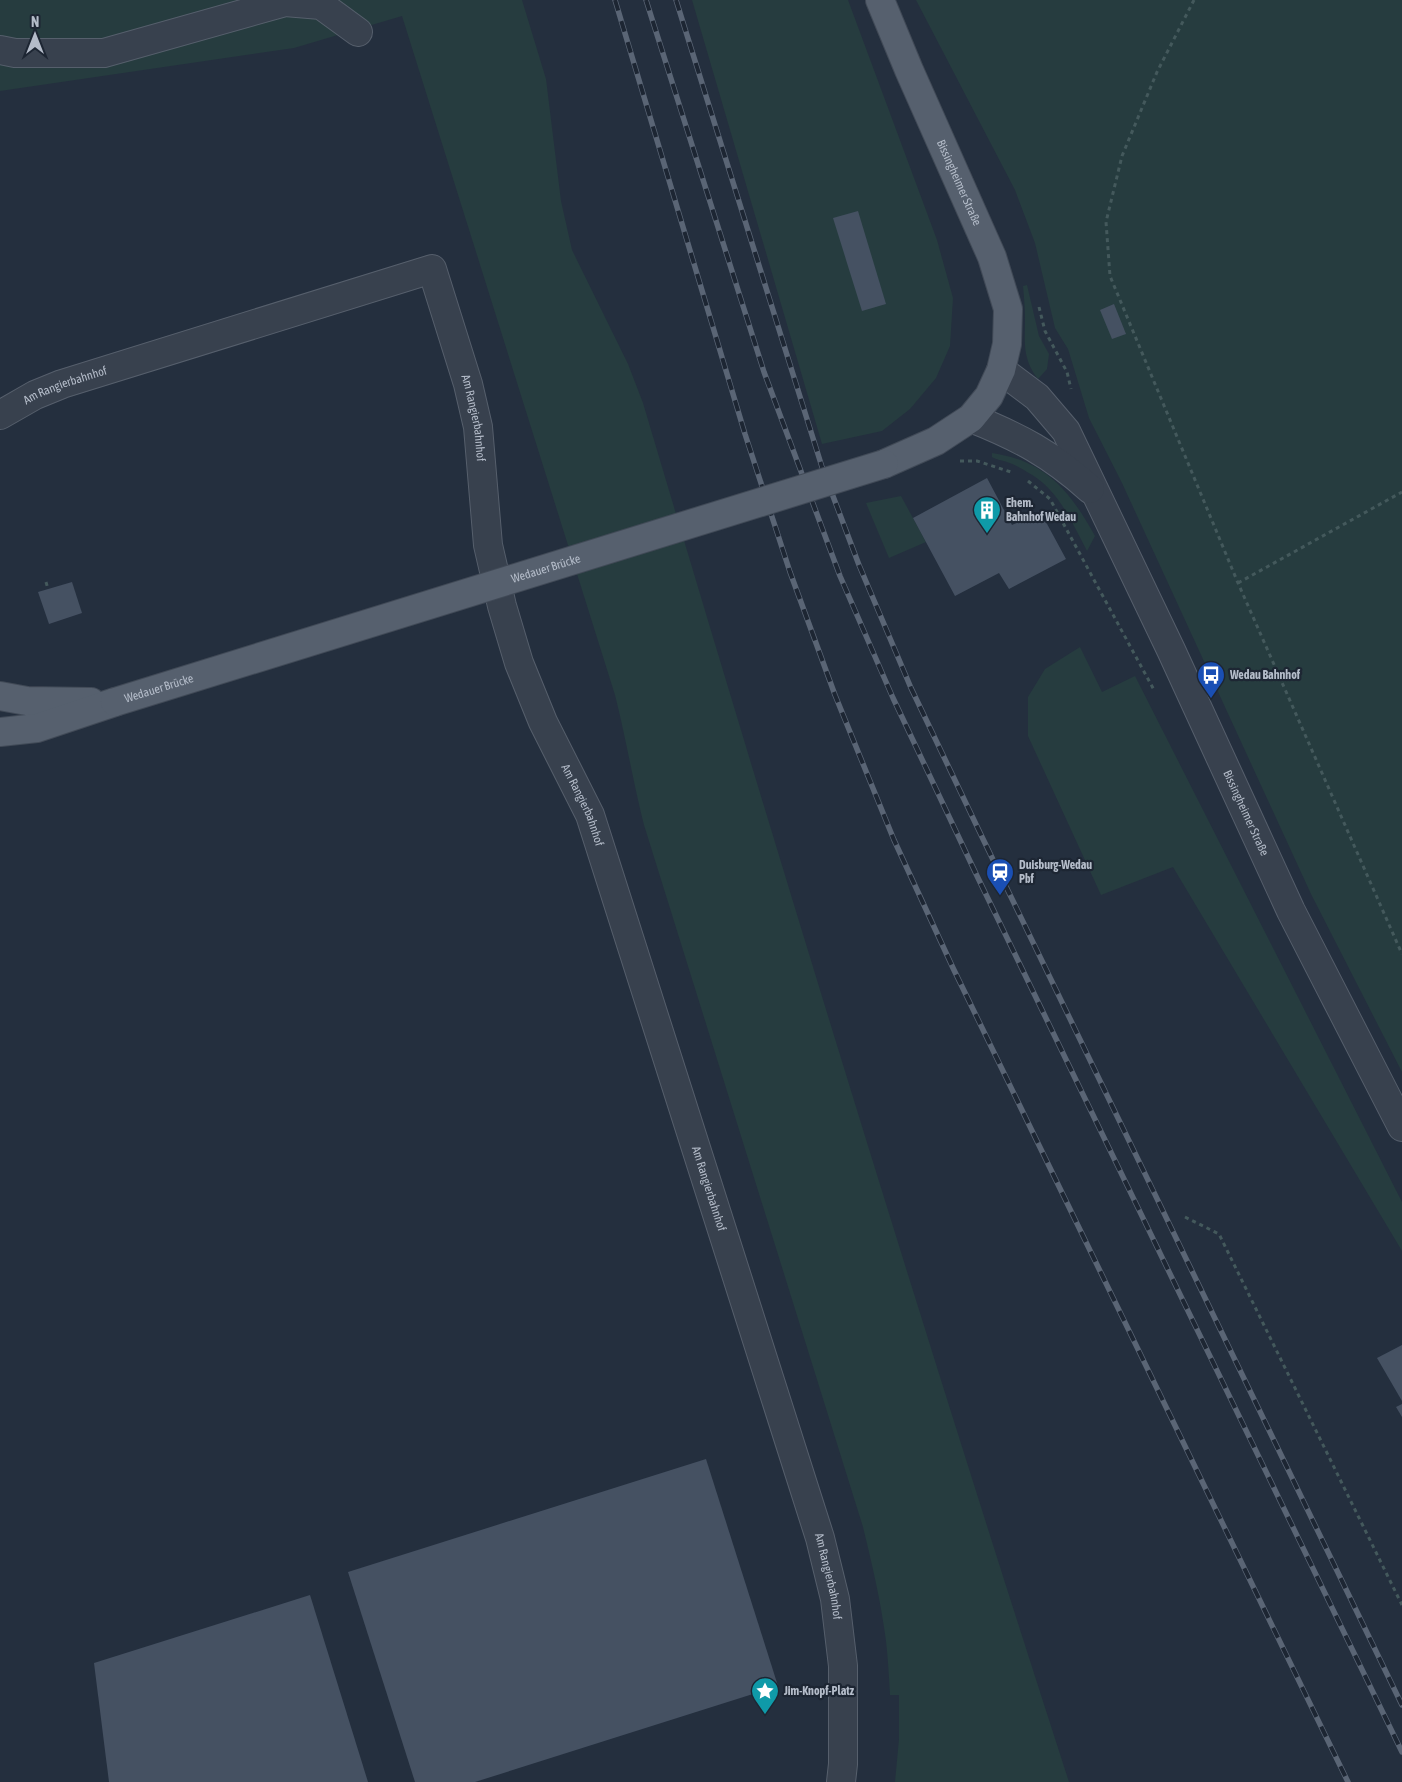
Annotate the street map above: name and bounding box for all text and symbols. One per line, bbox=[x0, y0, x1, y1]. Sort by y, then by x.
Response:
north arrow bbox=[10, 10, 60, 60]
text: N bbox=[31, 14, 39, 30]
street label: Bissingheimer Straße bbox=[934, 137, 984, 228]
street label: Am Rangierbahnhof bbox=[21, 363, 109, 407]
street label: Am Rangierbahnhof bbox=[458, 373, 488, 463]
building icon: Ehem. Bahnhof Wedau bbox=[972, 495, 1002, 534]
place label: Ehem. Bahnhof Wedau bbox=[1006, 496, 1076, 524]
street label: Wedauer Brücke bbox=[510, 551, 582, 586]
bus stop icon: Wedau Bahnhof bbox=[1196, 660, 1226, 699]
place label: Wedau Bahnhof bbox=[1229, 668, 1301, 682]
street label: Wedauer Brücke bbox=[123, 671, 195, 706]
street label: Am Rangierbahnhof bbox=[558, 762, 607, 848]
street label: Bissingheimer Straße bbox=[1220, 768, 1272, 858]
station icon: Duisburg-Wedau Pbf bbox=[985, 857, 1015, 896]
place label: Duisburg-Wedau Pbf bbox=[1019, 858, 1092, 886]
street label: Am Rangierbahnhof bbox=[689, 1144, 729, 1233]
street label: Am Rangierbahnhof bbox=[812, 1531, 844, 1621]
place icon: Jim-Knopf-Platz bbox=[750, 1676, 780, 1715]
place label: Jim-Knopf-Platz bbox=[783, 1684, 855, 1698]

